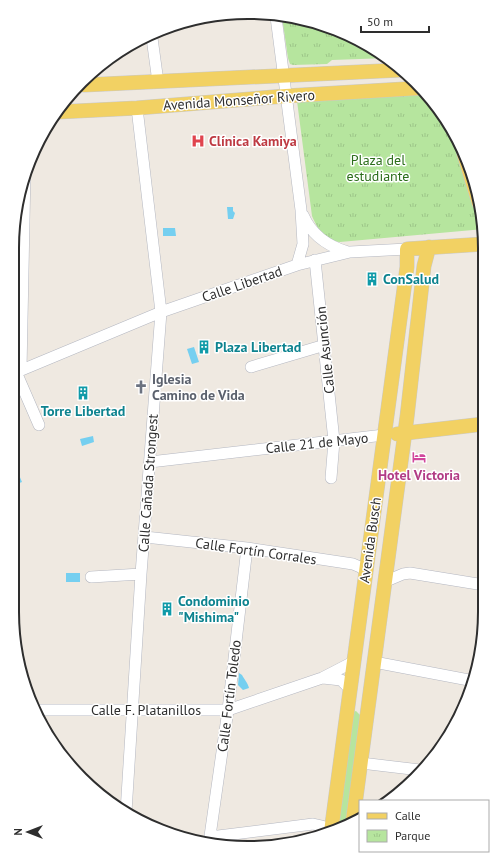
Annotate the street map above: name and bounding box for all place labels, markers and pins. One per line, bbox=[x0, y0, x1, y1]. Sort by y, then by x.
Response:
place label: Clínica Kamiya bbox=[209, 132, 297, 150]
hospital icon: Clínica Kamiya bbox=[190, 133, 206, 149]
place label: ConSalud bbox=[383, 270, 439, 288]
building icon: ConSalud bbox=[364, 271, 380, 287]
place label: Plaza Libertad bbox=[215, 338, 301, 356]
building icon: Plaza Libertad bbox=[196, 339, 212, 355]
place label: Iglesia Camino de Vida bbox=[152, 370, 245, 404]
church icon: Iglesia Camino de Vida bbox=[133, 379, 149, 395]
building icon: Torre Libertad bbox=[75, 385, 91, 401]
place label: Torre Libertad bbox=[41, 402, 125, 420]
hotel icon: Hotel Victoria bbox=[411, 449, 427, 465]
place label: Hotel Victoria bbox=[378, 466, 460, 484]
place label: Condominio "Mishima" bbox=[178, 592, 250, 626]
building icon: Condominio "Mishima" bbox=[159, 601, 175, 617]

